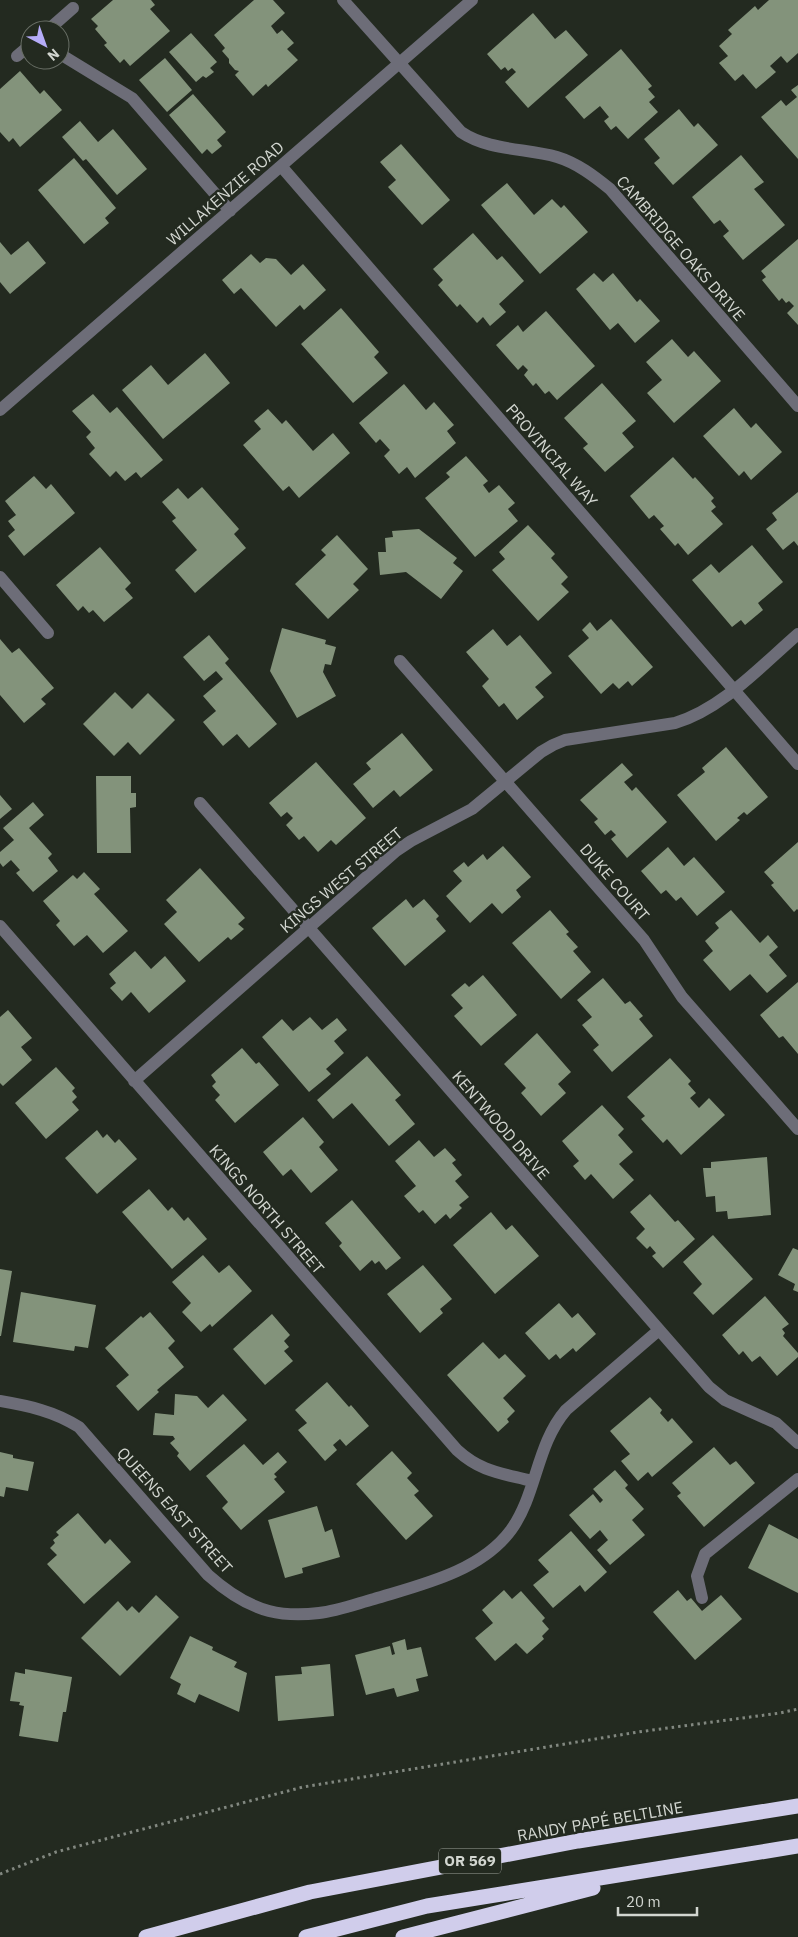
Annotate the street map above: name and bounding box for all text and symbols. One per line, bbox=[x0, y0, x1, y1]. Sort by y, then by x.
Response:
north arrow bbox=[20, 20, 70, 70]
text: N bbox=[44, 45, 63, 65]
street label: WILLAKENZIE ROAD bbox=[162, 137, 288, 249]
street label: CAMBRIDGE OAKS DRIVE bbox=[612, 171, 750, 325]
street label: PROVINCIAL WAY bbox=[502, 399, 602, 511]
street label: KINGS WEST STREET bbox=[276, 823, 406, 937]
street label: DUKE COURT bbox=[576, 839, 654, 925]
street label: KENTWOOD DRIVE bbox=[448, 1066, 554, 1184]
street label: KINGS NORTH STREET bbox=[205, 1140, 329, 1278]
street label: QUEENS EAST STREET bbox=[113, 1443, 237, 1577]
street label: RANDY PAPÉ BELTLINE bbox=[515, 1796, 685, 1845]
road number: OR 569 bbox=[439, 1848, 501, 1874]
scale bar bbox=[618, 1884, 697, 1916]
text: 20 m bbox=[626, 1892, 661, 1911]

